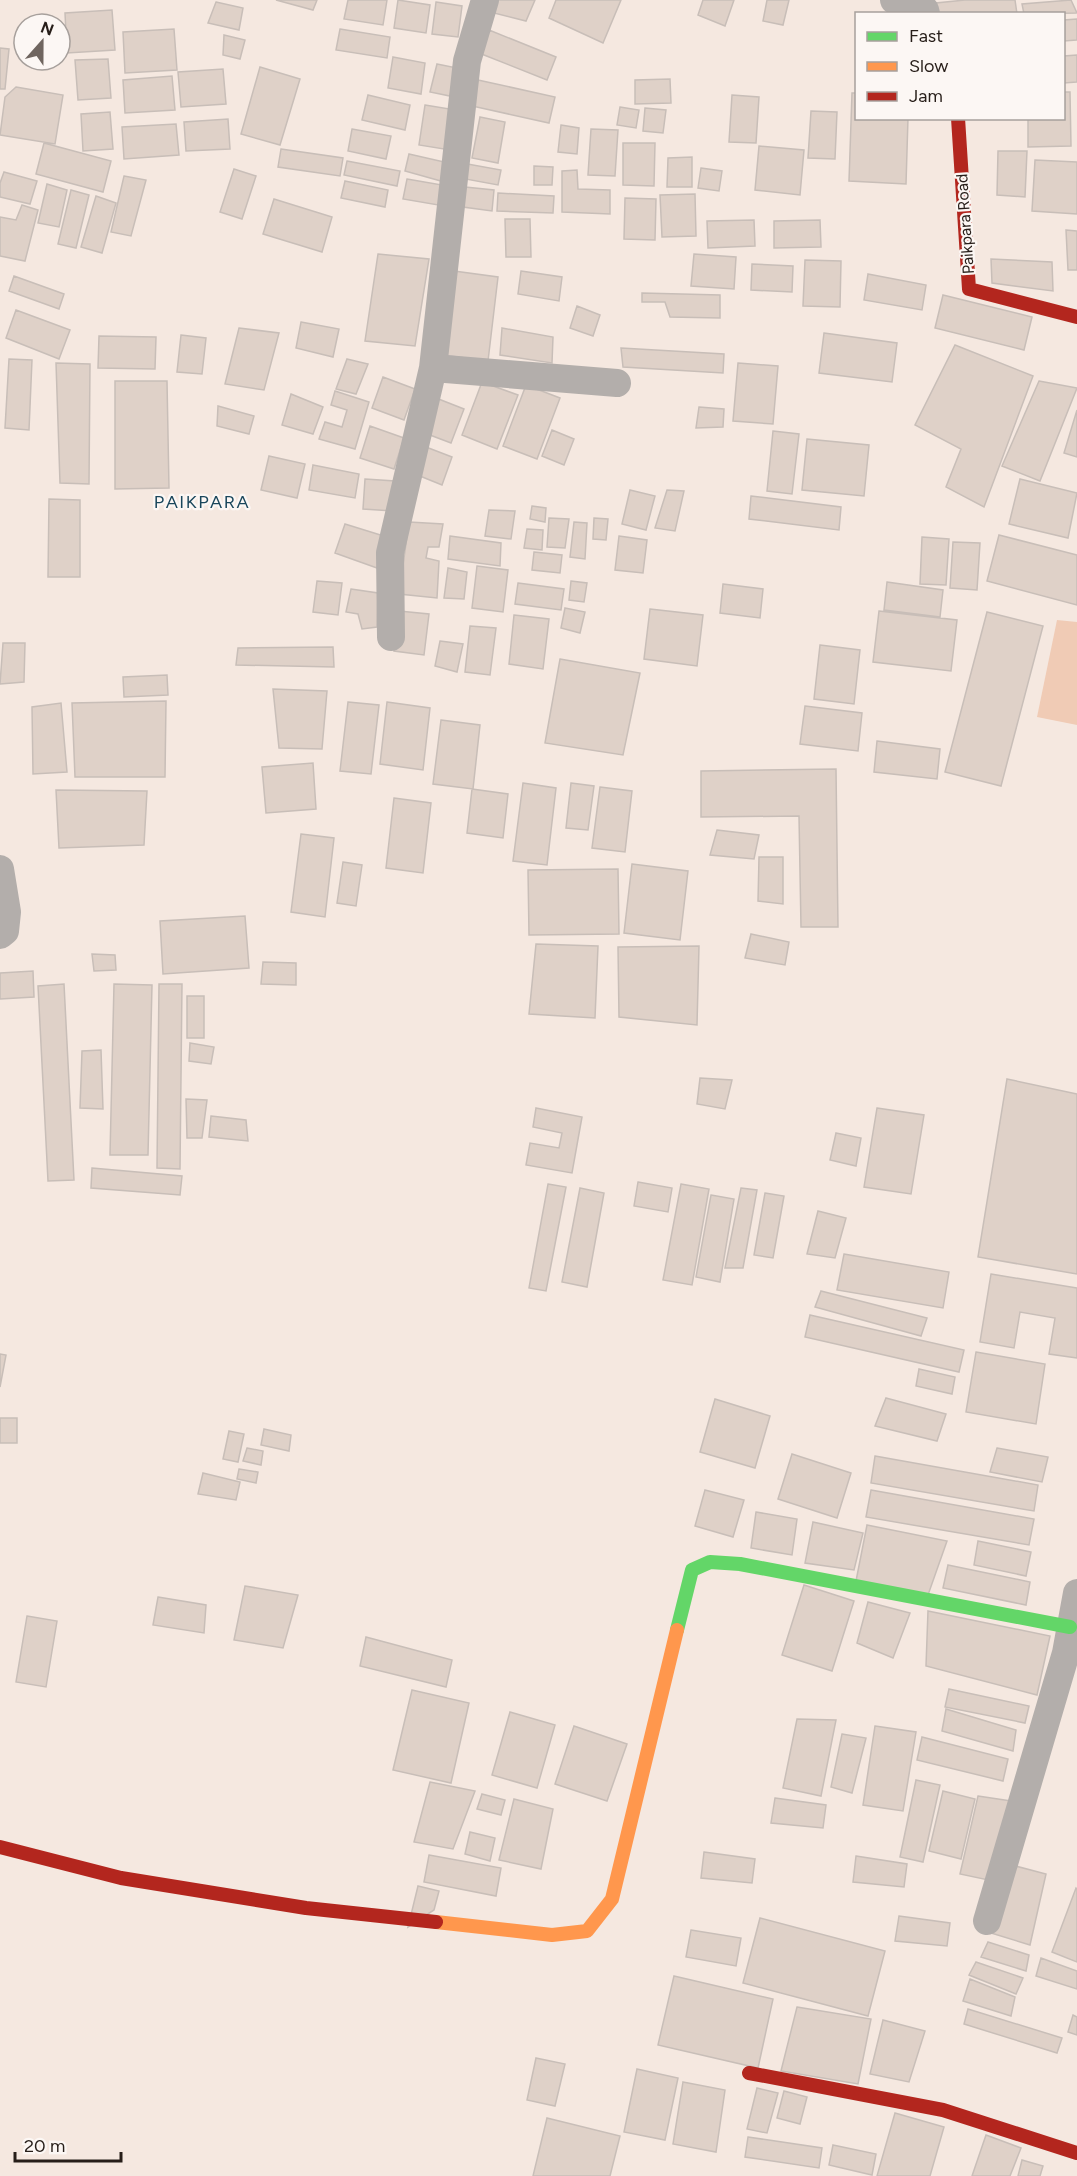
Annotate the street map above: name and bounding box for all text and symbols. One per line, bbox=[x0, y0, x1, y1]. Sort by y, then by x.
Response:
north arrow bbox=[12, 12, 72, 72]
legend bbox=[855, 12, 1065, 120]
text: N bbox=[38, 17, 56, 40]
text: Fast bbox=[909, 25, 943, 47]
text: Slow bbox=[909, 55, 948, 77]
text: Jam bbox=[909, 85, 943, 107]
street label: Paikpara Road bbox=[952, 173, 978, 275]
district label: PAIKPARA bbox=[154, 491, 250, 513]
scale bar bbox=[15, 2125, 122, 2163]
text: 20 m bbox=[24, 2135, 65, 2157]

